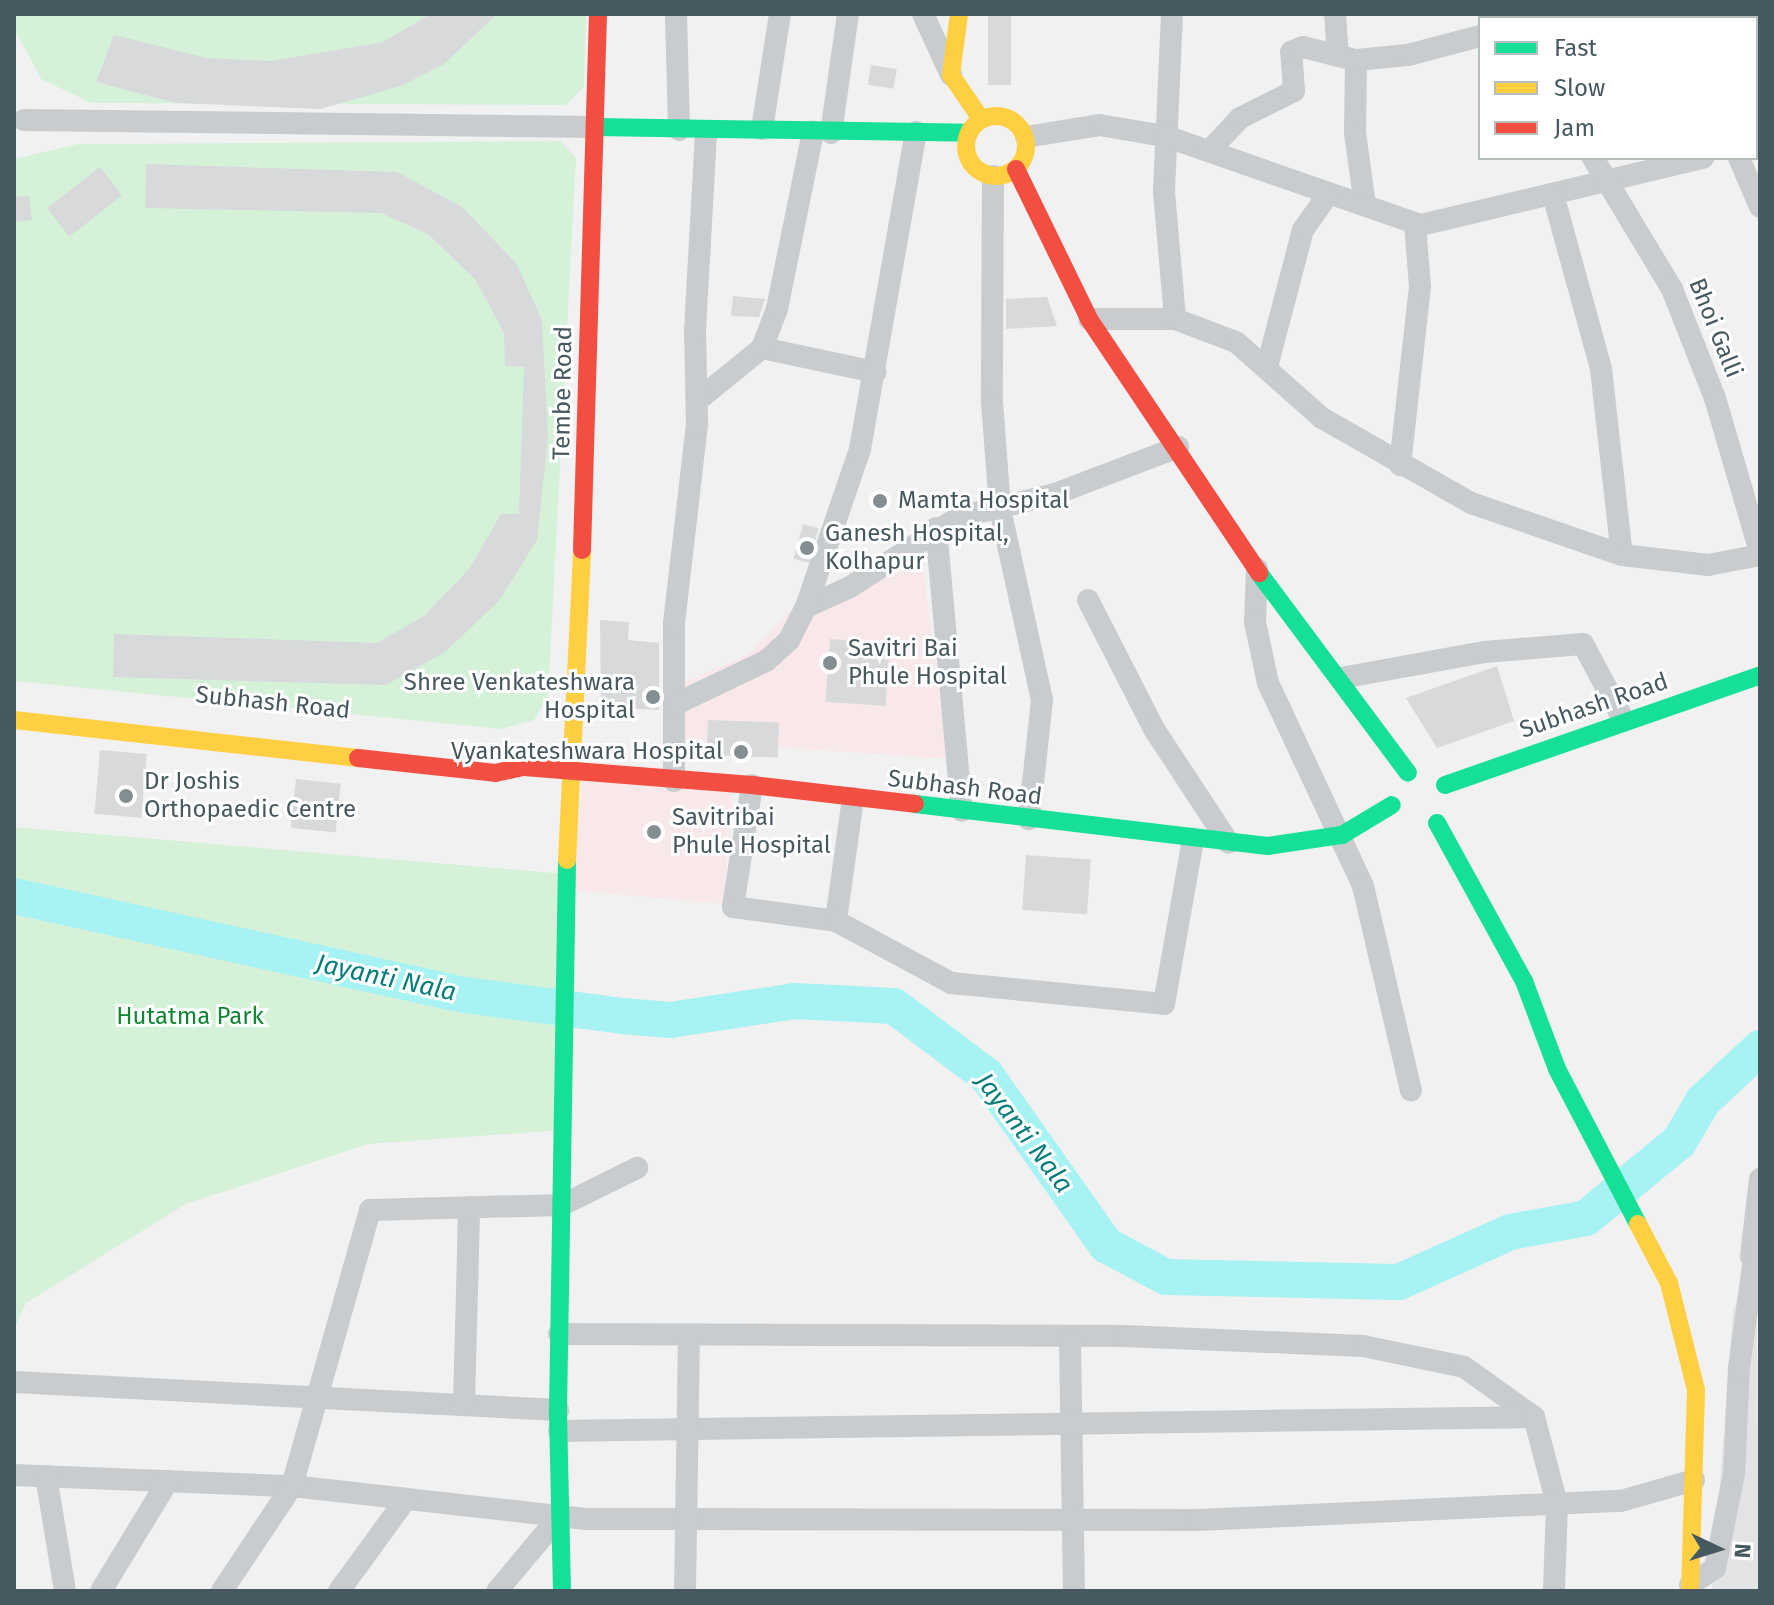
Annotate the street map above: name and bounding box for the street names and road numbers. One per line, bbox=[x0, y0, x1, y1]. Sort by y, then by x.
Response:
street label: Bhoi Galli bbox=[1682, 274, 1748, 382]
street label: Tembe Road bbox=[547, 326, 579, 460]
street label: Subhash Road bbox=[1516, 667, 1672, 745]
street label: Subhash Road bbox=[194, 681, 352, 725]
street label: Subhash Road bbox=[886, 764, 1044, 812]

